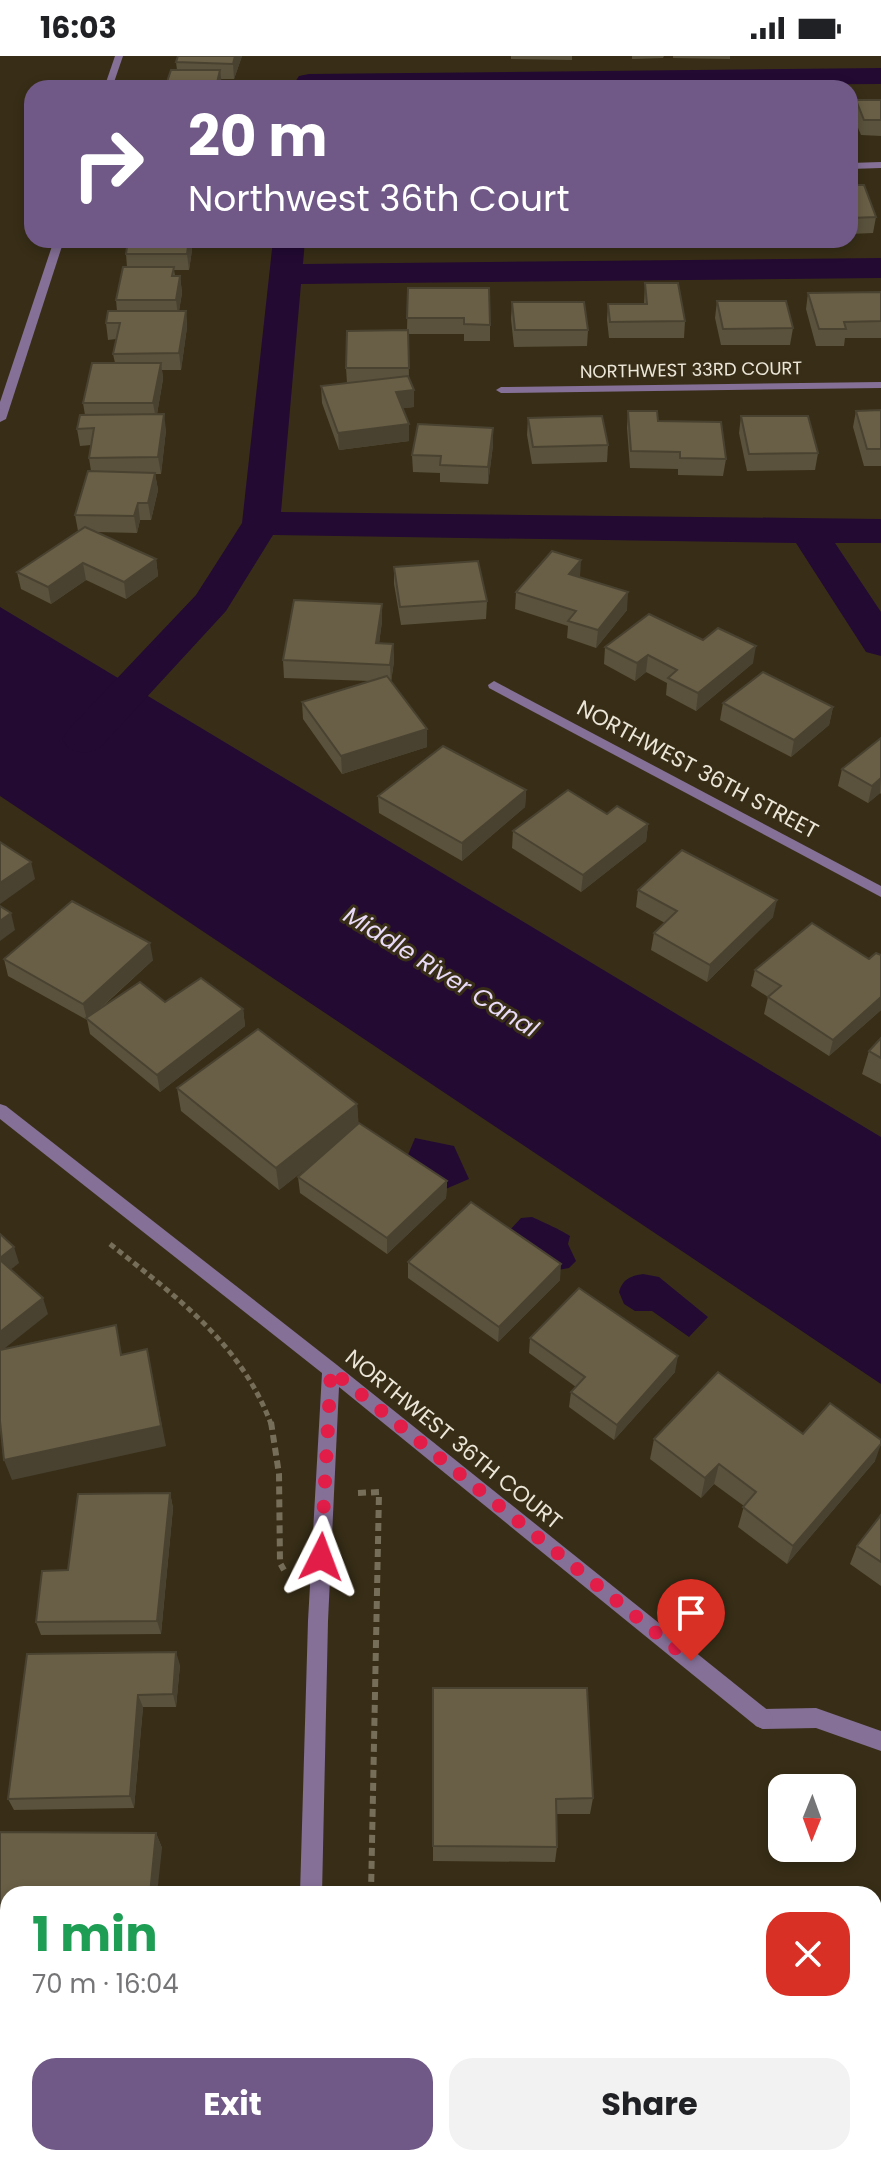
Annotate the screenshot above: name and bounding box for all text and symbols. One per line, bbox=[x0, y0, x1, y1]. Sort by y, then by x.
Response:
text: 16:03 bbox=[40, 6, 117, 49]
text: 20 m bbox=[188, 97, 328, 176]
icon: right bbox=[56, 112, 160, 216]
text: Northwest 36th Court bbox=[188, 173, 570, 224]
street label: NORTHWEST 33RD COURT bbox=[580, 355, 803, 384]
street label: NORTHWEST 36TH STREET bbox=[572, 693, 824, 846]
water label: Middle River Canal bbox=[337, 898, 545, 1045]
street label: NORTHWEST 36TH COURT bbox=[339, 1342, 569, 1537]
position arrow bbox=[279, 1515, 363, 1599]
pin bbox=[657, 1579, 725, 1661]
icon: arrive bbox=[669, 1591, 713, 1635]
north arrow bbox=[768, 1774, 856, 1862]
map controls bbox=[768, 1774, 856, 1862]
text: 1 min bbox=[32, 1901, 158, 1968]
button: close bbox=[766, 1912, 850, 1996]
text: 70 m · 16:04 bbox=[32, 1966, 179, 2002]
button: Exit bbox=[32, 2058, 433, 2150]
button: Share bbox=[449, 2058, 850, 2150]

